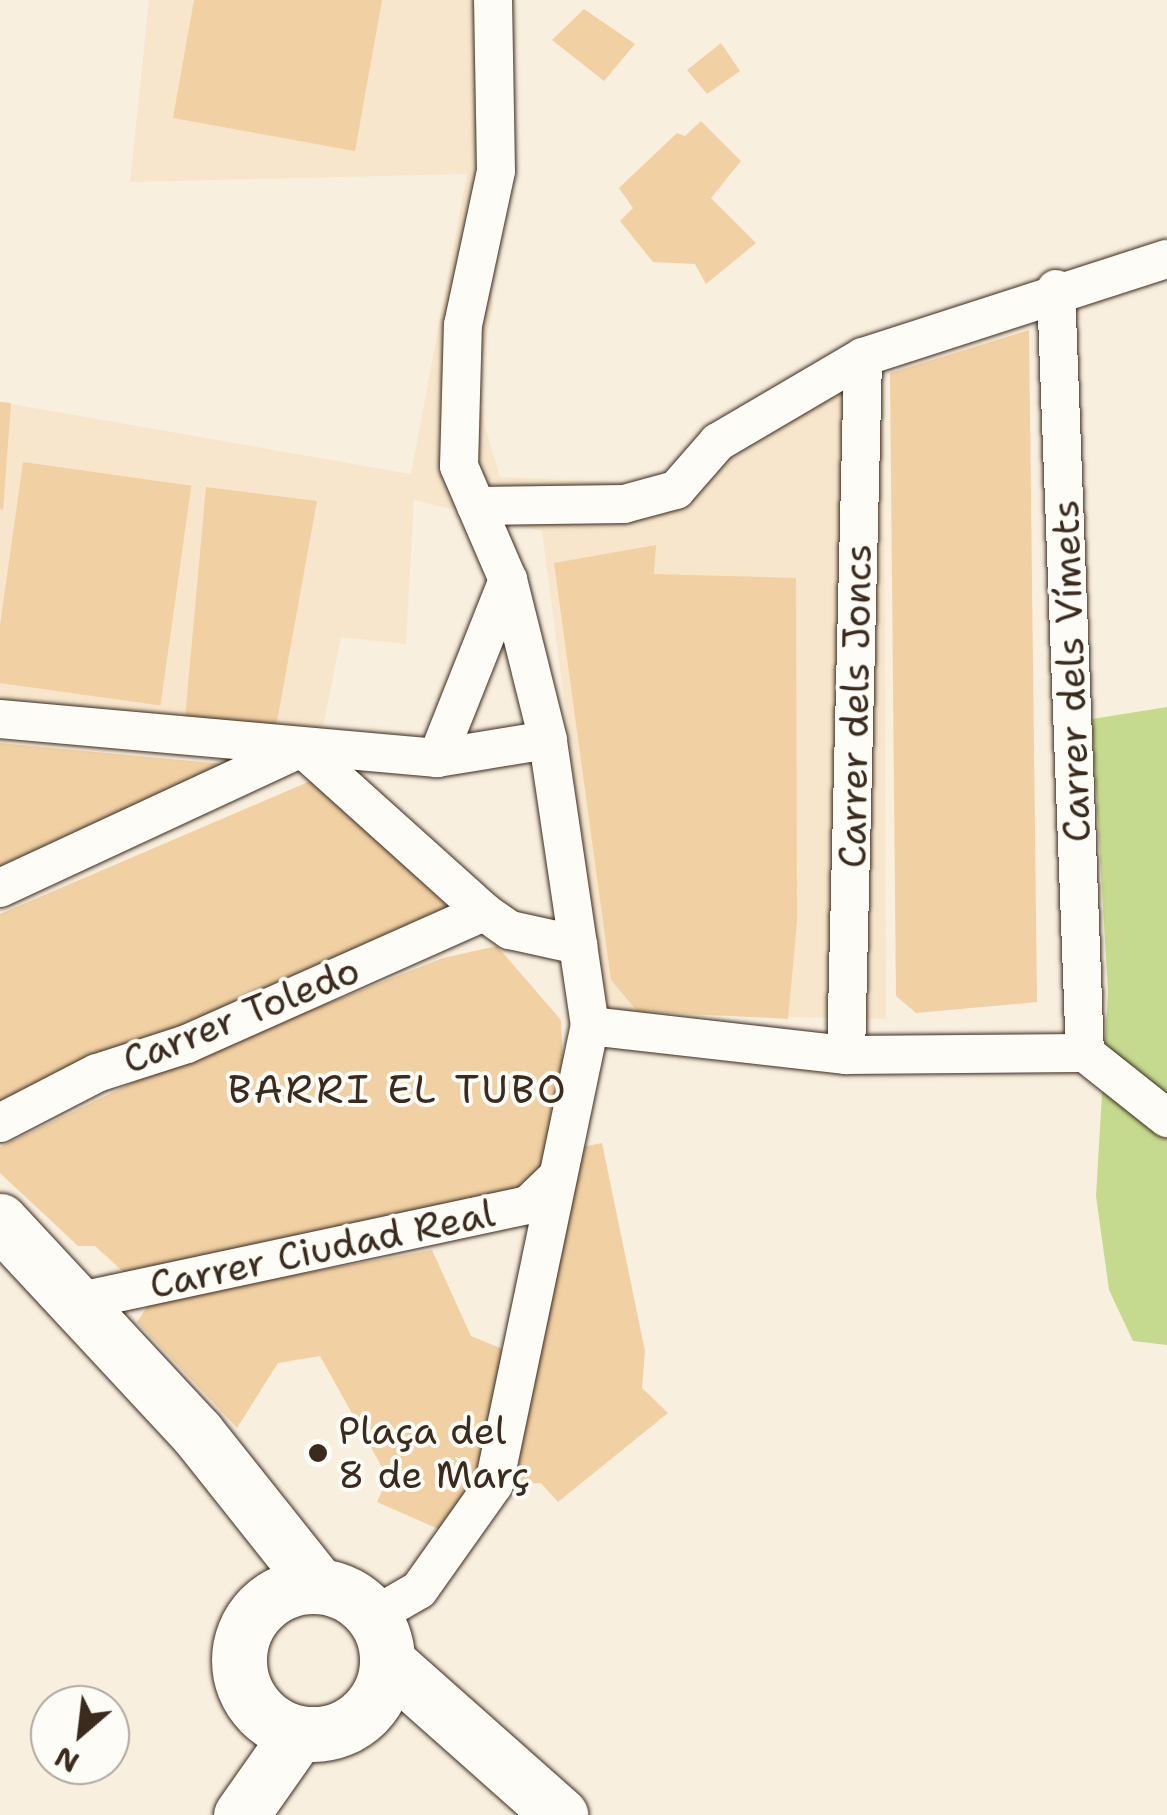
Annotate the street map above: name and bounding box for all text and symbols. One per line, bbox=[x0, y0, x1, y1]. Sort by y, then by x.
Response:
street label: Carrer dels Vímets bbox=[1042, 499, 1100, 843]
street label: Carrer dels Joncs bbox=[829, 543, 881, 869]
street label: Carrer Toledo bbox=[116, 947, 366, 1083]
district label: BARRI EL TUBO bbox=[228, 1065, 568, 1113]
street label: Carrer Ciudad Real bbox=[145, 1190, 499, 1308]
place label: Plaça del 8 de Març bbox=[338, 1408, 530, 1498]
marker: Plaça del 8 de Març bbox=[307, 1442, 329, 1464]
north arrow bbox=[30, 1685, 130, 1785]
text: N bbox=[48, 1738, 86, 1782]

